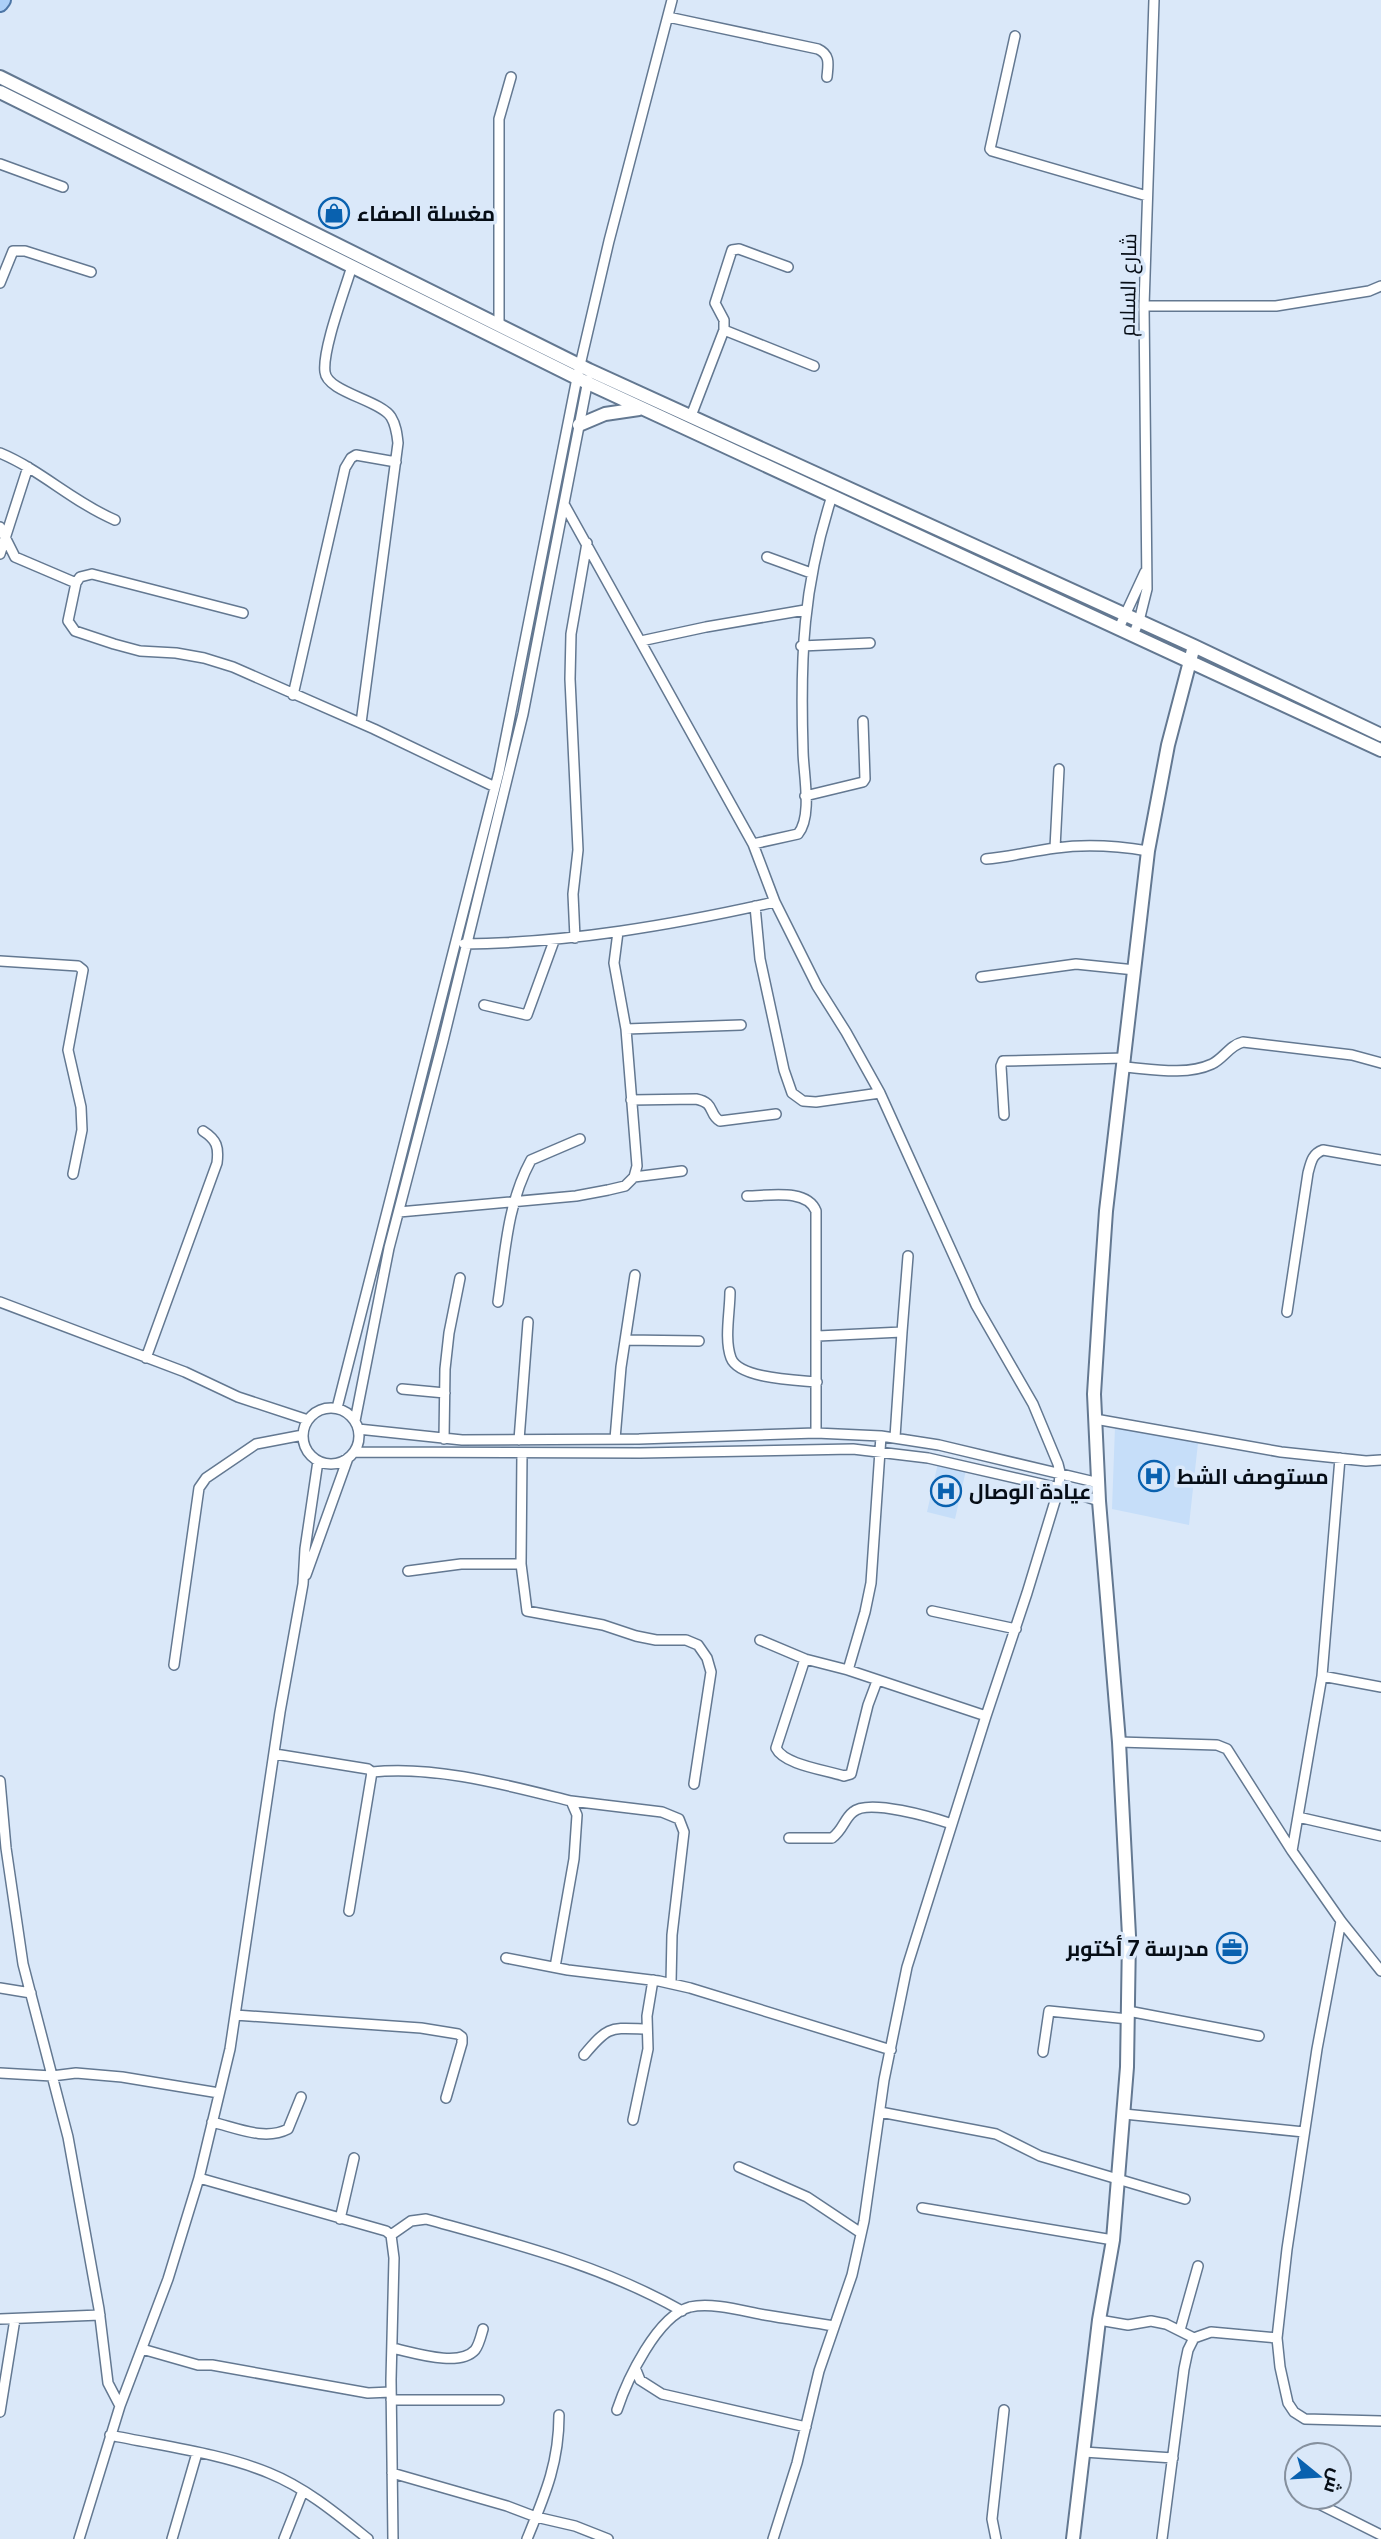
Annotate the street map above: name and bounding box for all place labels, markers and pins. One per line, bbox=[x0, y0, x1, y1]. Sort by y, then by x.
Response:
shop icon: مغسلة الصفاء bbox=[317, 196, 351, 230]
place label: مغسلة الصفاء bbox=[357, 201, 495, 226]
hospital icon: مستوصف الشط bbox=[1137, 1459, 1171, 1493]
place label: مستوصف الشط bbox=[1177, 1464, 1329, 1490]
hospital icon: عيادة الوصال bbox=[929, 1474, 963, 1508]
place label: عيادة الوصال bbox=[969, 1479, 1091, 1505]
office icon: مدرسة 7 أكتوبر bbox=[1215, 1931, 1249, 1965]
place label: مدرسة 7 أكتوبر bbox=[1065, 1935, 1209, 1962]

